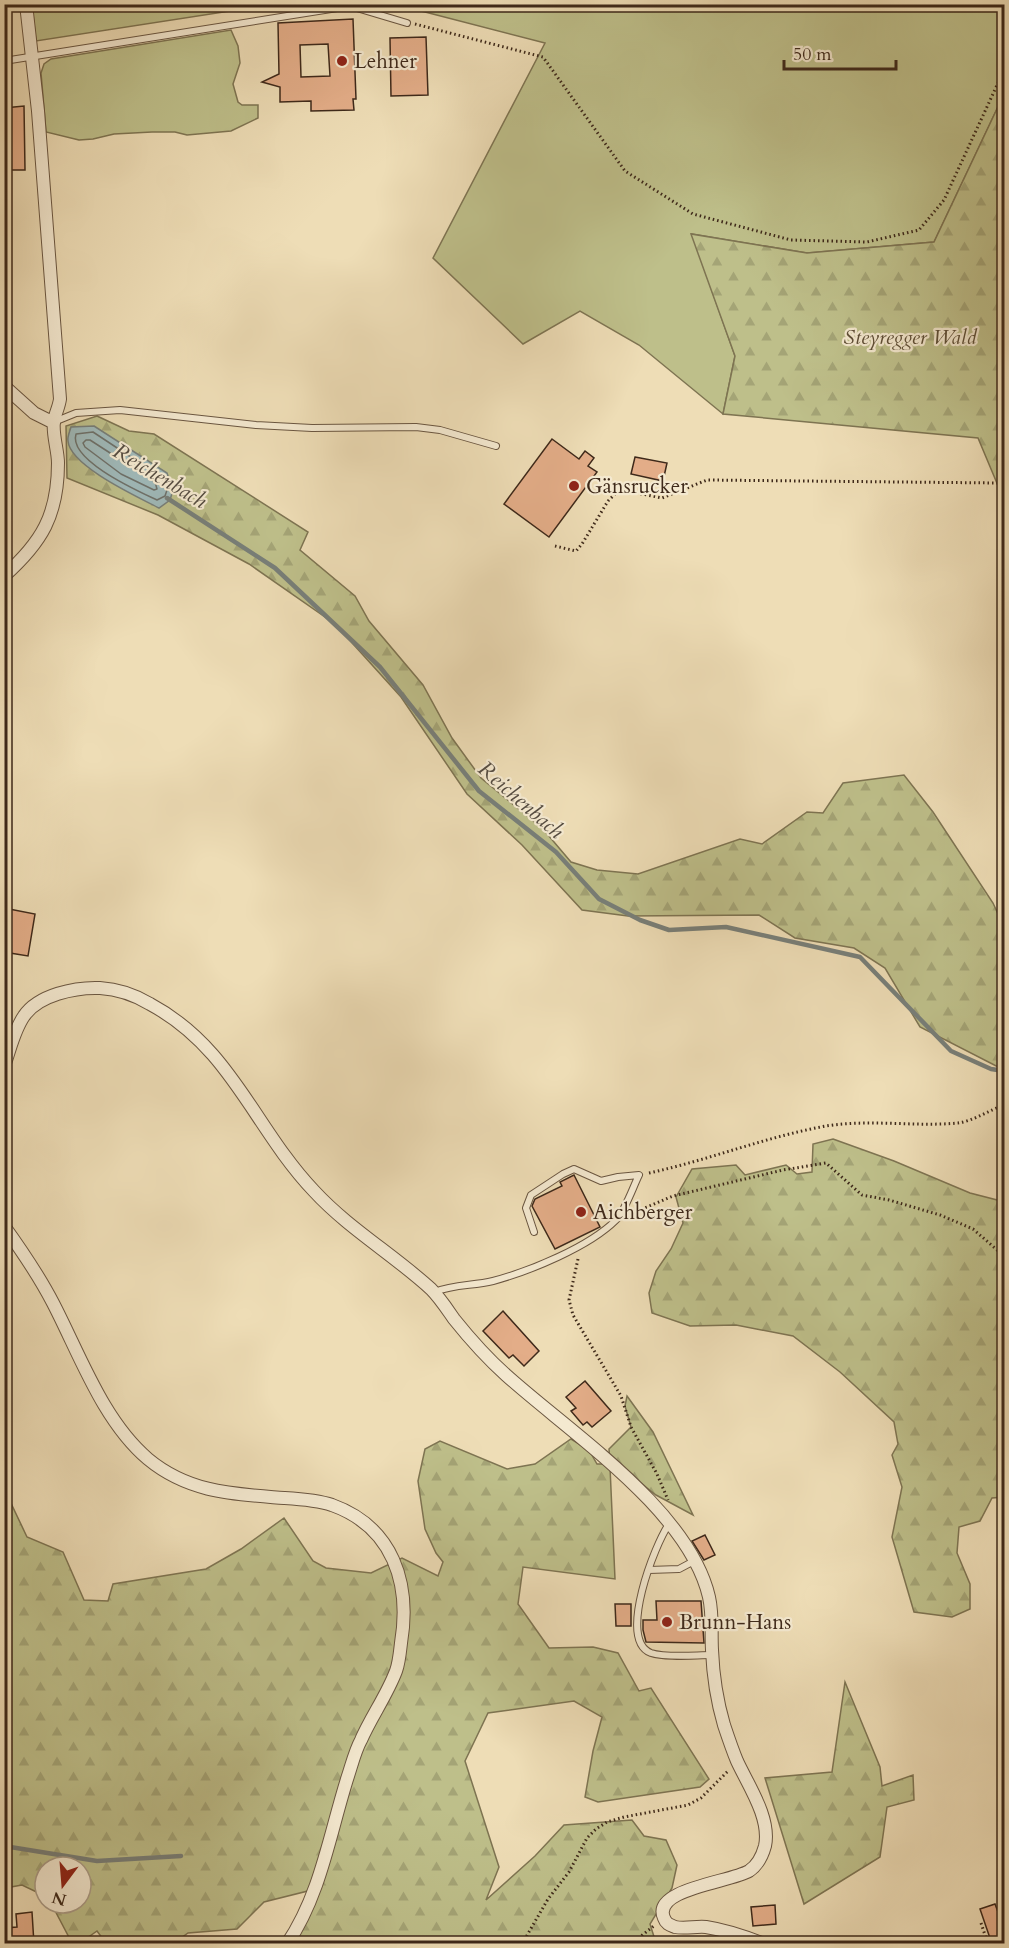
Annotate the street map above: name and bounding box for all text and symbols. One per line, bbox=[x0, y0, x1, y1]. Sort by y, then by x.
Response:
scale bar bbox=[784, 33, 896, 71]
text: 50 m bbox=[793, 42, 832, 67]
place label: Lehner bbox=[354, 47, 417, 76]
marker: Lehner bbox=[335, 54, 349, 68]
park label: Steyregger Wald bbox=[844, 323, 977, 352]
water label: Reichenbach bbox=[107, 436, 213, 516]
place label: Gänsrucker bbox=[586, 472, 688, 501]
marker: Gänsrucker bbox=[567, 479, 581, 493]
water label: Reichenbach bbox=[472, 754, 571, 846]
place label: Aichberger bbox=[593, 1198, 693, 1227]
marker: Aichberger bbox=[574, 1205, 588, 1219]
place label: Brunn-Hans bbox=[679, 1608, 791, 1637]
marker: Brunn-Hans bbox=[660, 1615, 674, 1629]
north arrow bbox=[33, 1855, 93, 1915]
text: N bbox=[49, 1886, 69, 1911]

